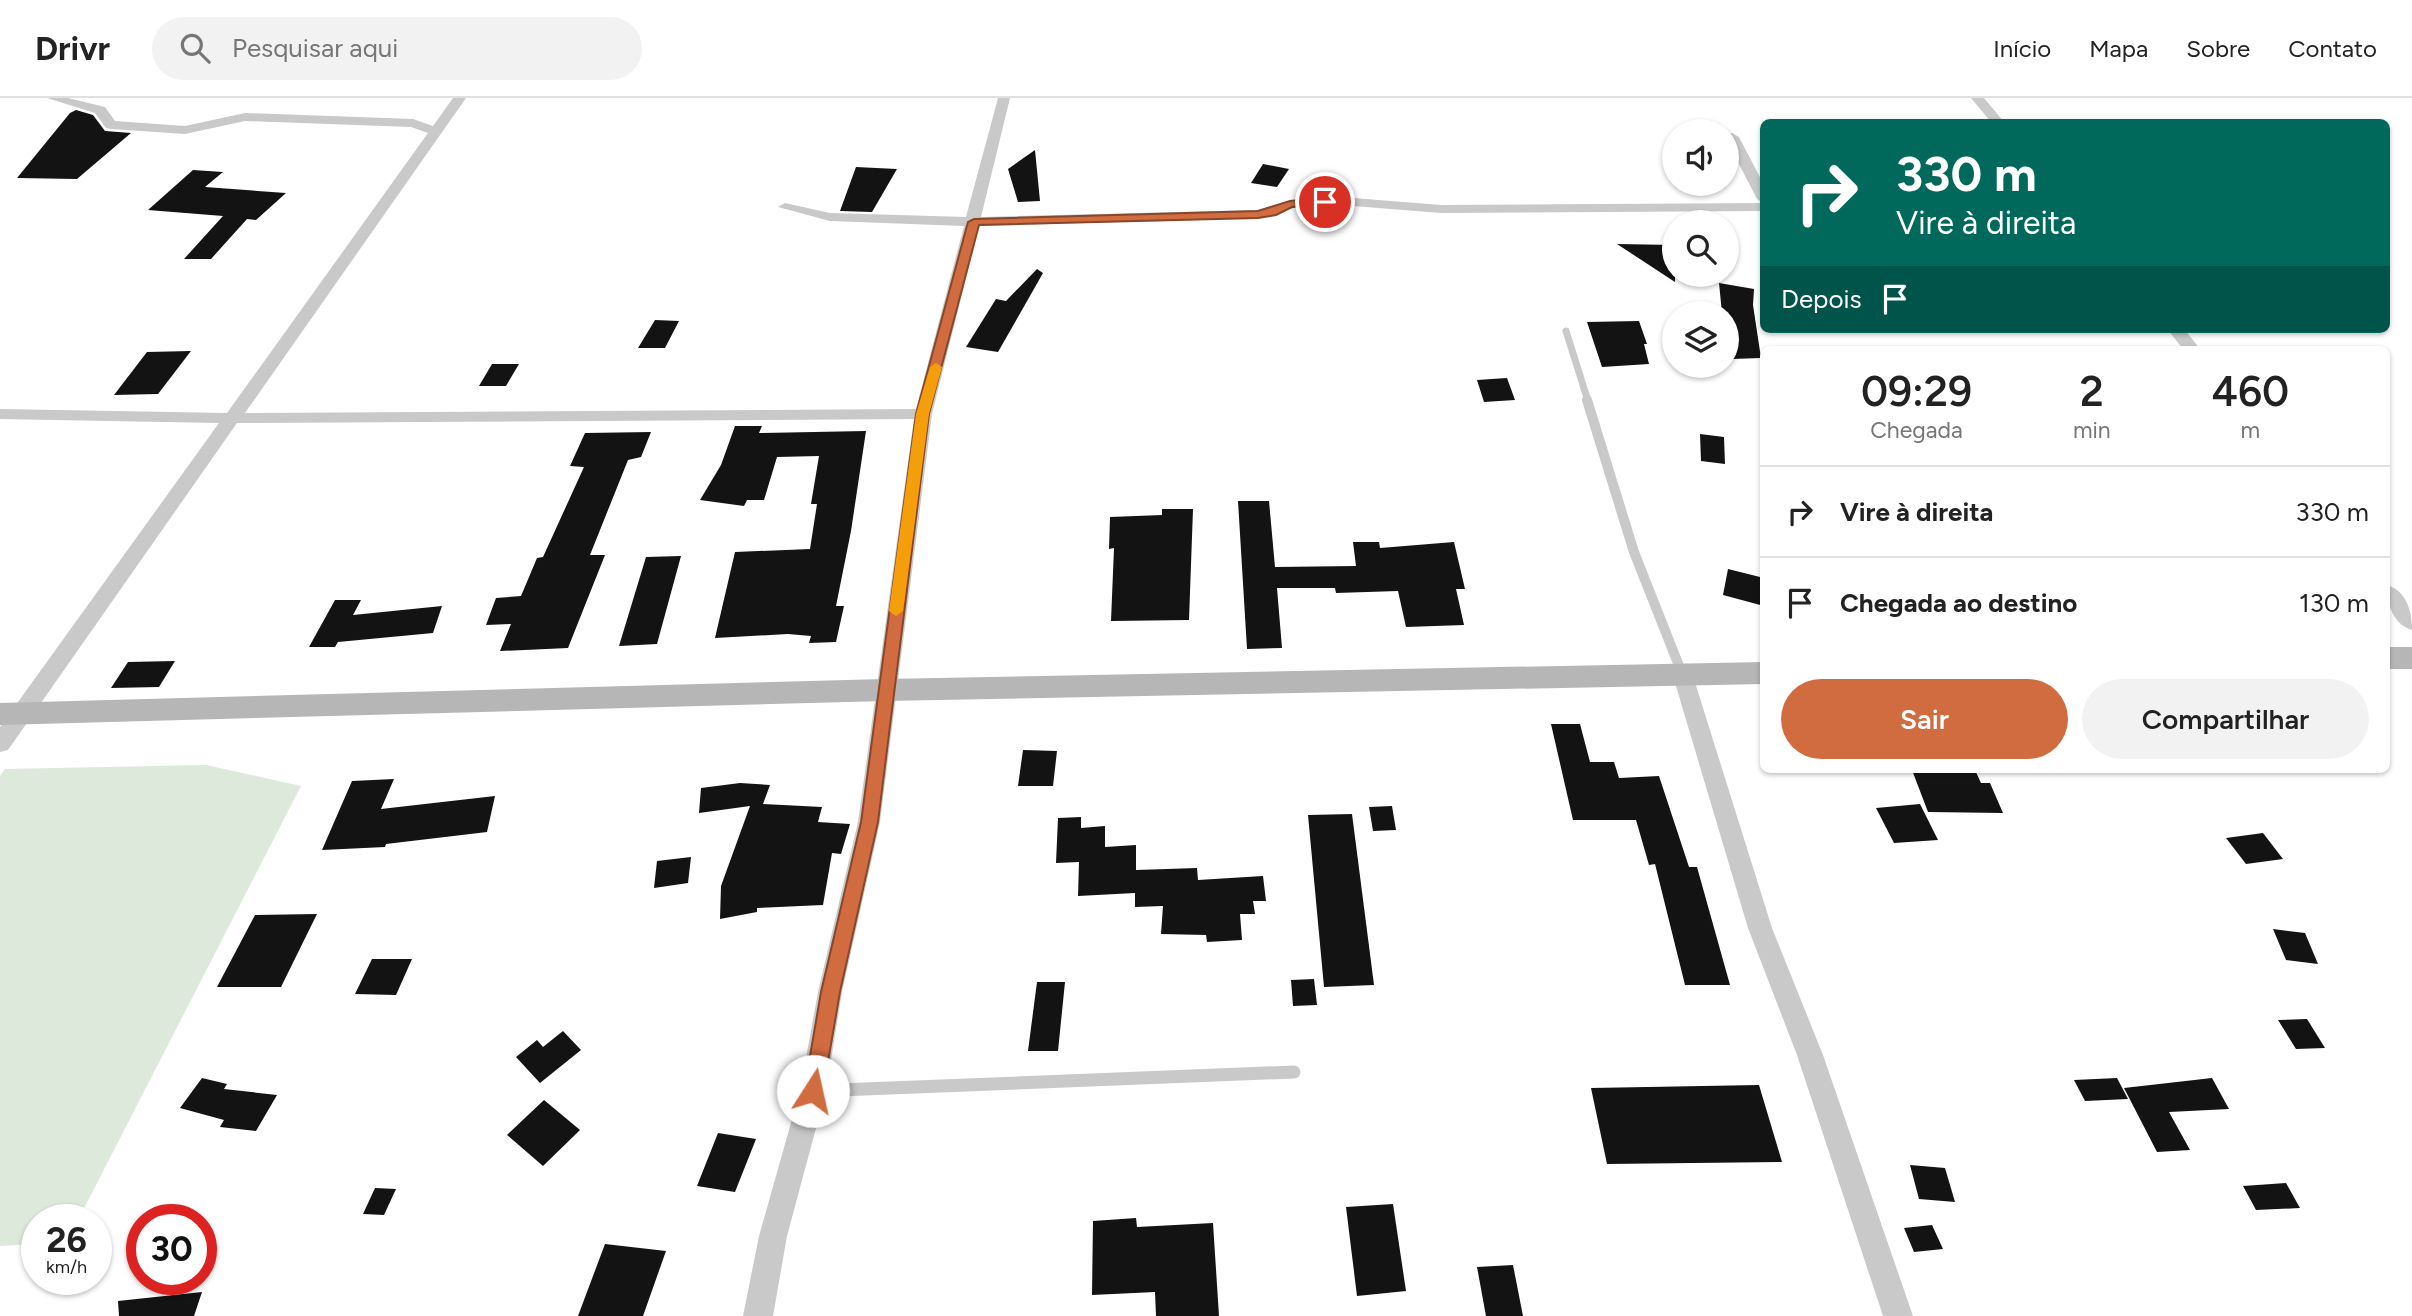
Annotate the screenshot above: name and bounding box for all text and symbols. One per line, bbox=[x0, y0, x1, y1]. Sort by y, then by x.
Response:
search box bbox=[152, 17, 642, 80]
text: Drivr bbox=[35, 29, 110, 68]
icon: search bbox=[176, 29, 214, 67]
text: Pesquisar aqui bbox=[232, 32, 398, 64]
text: Início bbox=[1993, 34, 2051, 63]
text: Mapa bbox=[2089, 34, 2148, 63]
text: Sobre bbox=[2186, 34, 2250, 63]
text: Contato bbox=[2288, 34, 2377, 63]
map controls bbox=[1662, 119, 1739, 378]
button: sound bbox=[1662, 119, 1739, 196]
text: 330 m bbox=[1896, 144, 2037, 203]
icon: right bbox=[1781, 147, 1872, 238]
pin bbox=[1295, 172, 1355, 232]
icon: arrive bbox=[1306, 183, 1344, 221]
text: Vire à direita bbox=[1896, 204, 2076, 242]
button: search bbox=[1662, 210, 1739, 287]
icon: arrive bbox=[1876, 280, 1914, 318]
text: Depois bbox=[1781, 283, 1862, 315]
button: layers bbox=[1662, 301, 1739, 378]
text: 09:29 bbox=[1861, 366, 1972, 417]
text: 2 bbox=[2080, 366, 2104, 417]
text: 460 bbox=[2212, 366, 2289, 417]
text: Chegada bbox=[1870, 416, 1963, 444]
text: min bbox=[2073, 416, 2111, 444]
text: m bbox=[2241, 416, 2260, 444]
icon: right bbox=[1781, 493, 1819, 531]
text: Vire à direita bbox=[1840, 496, 1993, 528]
text: 330 m bbox=[2295, 496, 2369, 528]
icon: arrive bbox=[1781, 584, 1819, 622]
text: Chegada ao destino bbox=[1840, 587, 2077, 619]
text: 130 m bbox=[2299, 587, 2369, 619]
button: Sair bbox=[1781, 679, 2068, 759]
button: Compartilhar bbox=[2082, 679, 2369, 759]
position arrow bbox=[776, 1054, 850, 1128]
speed limit sign: 30 bbox=[126, 1204, 217, 1295]
text: 26 bbox=[46, 1219, 87, 1261]
text: km/h bbox=[46, 1256, 87, 1278]

